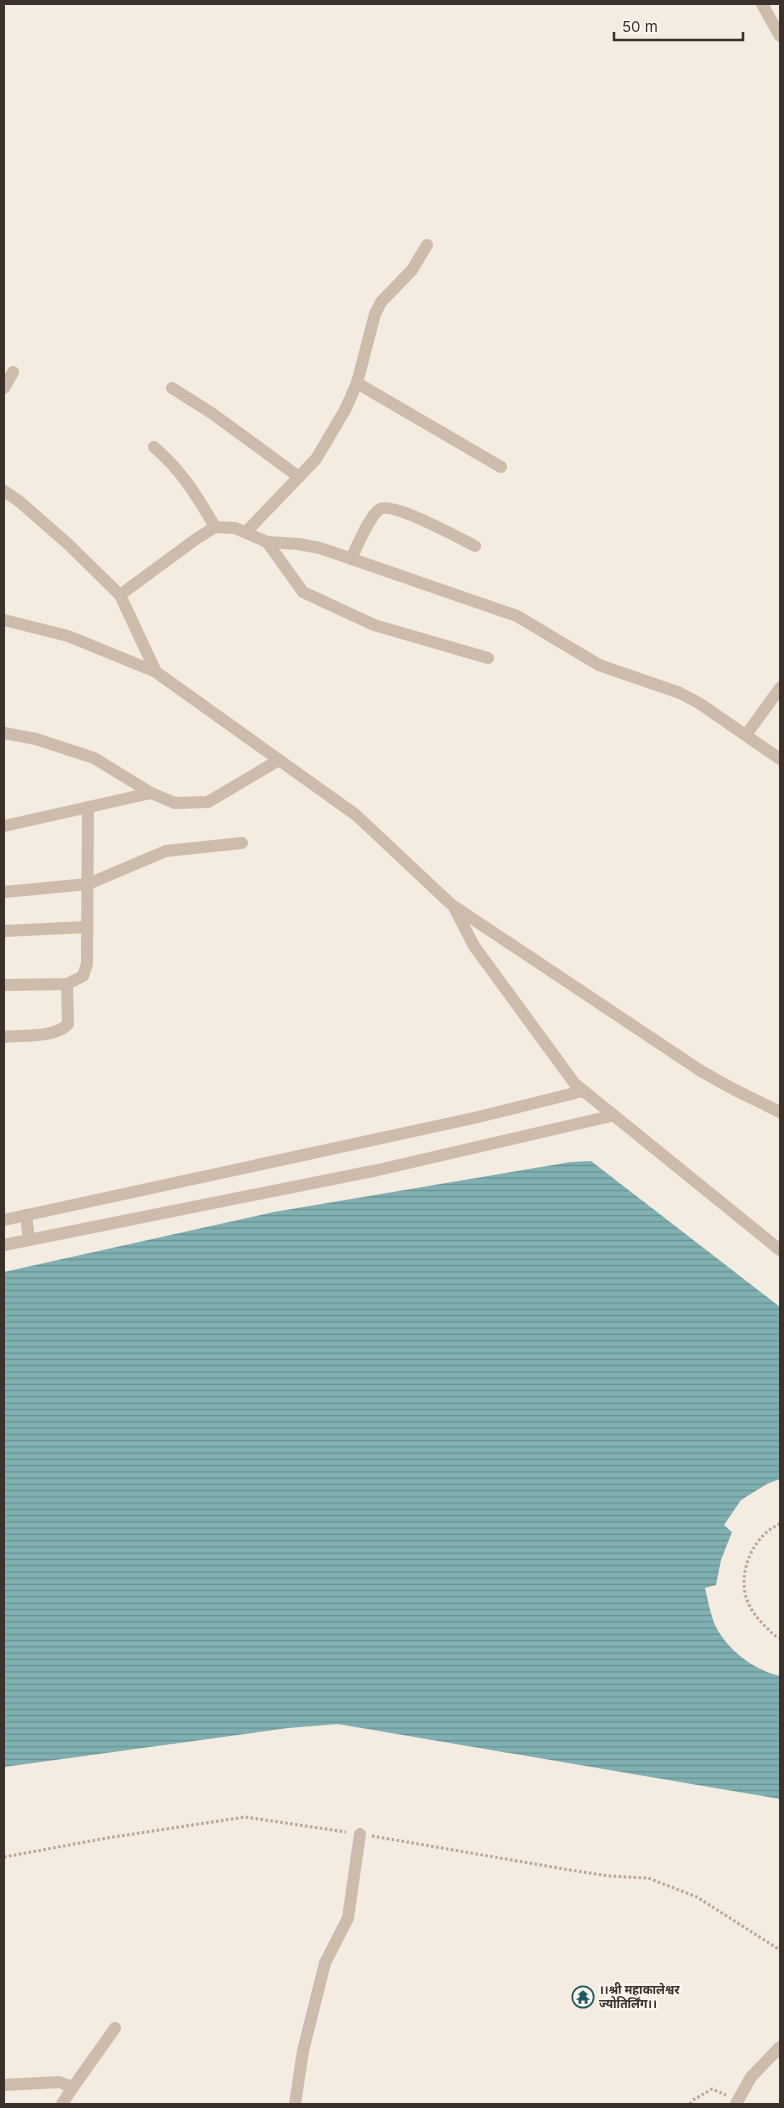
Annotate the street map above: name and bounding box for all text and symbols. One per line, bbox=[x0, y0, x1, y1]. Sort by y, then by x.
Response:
scale bar bbox=[614, 10, 743, 42]
text: 50 m bbox=[622, 17, 658, 36]
place label: ।।श्री महाकालेश्वर ज्योतिर्लिंग।। bbox=[599, 1982, 680, 2011]
temple icon: ।।श्री महाकालेश्वर ज्योतिर्लिंग।। bbox=[571, 1985, 595, 2009]

